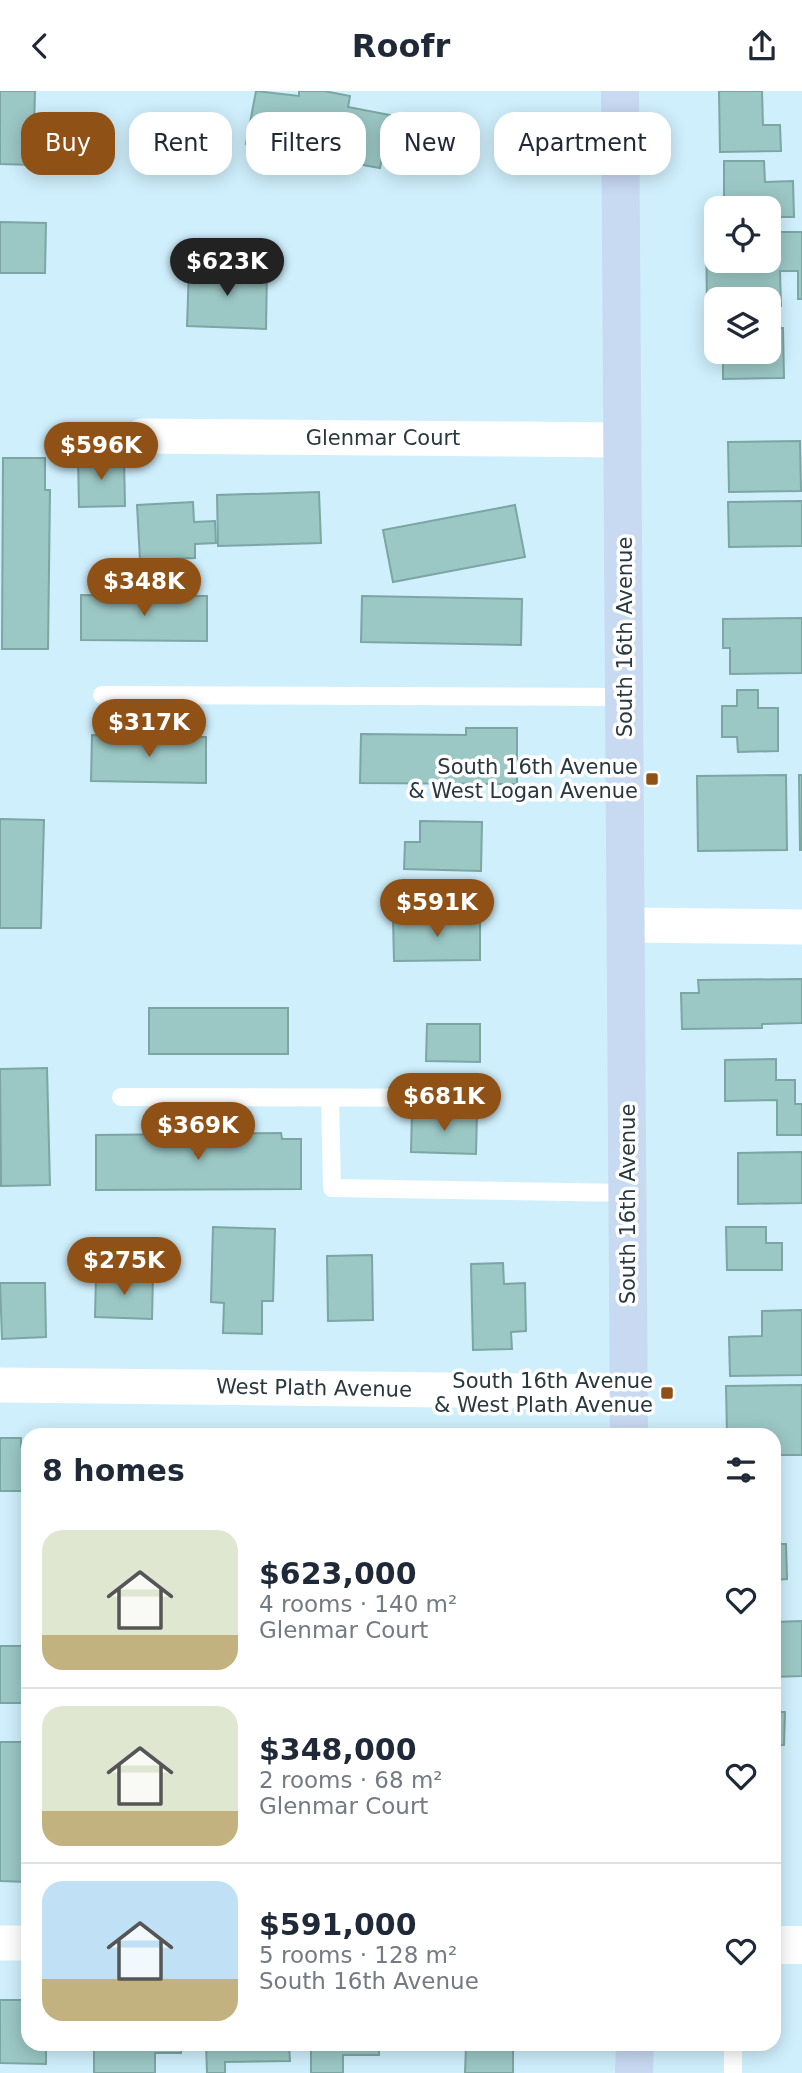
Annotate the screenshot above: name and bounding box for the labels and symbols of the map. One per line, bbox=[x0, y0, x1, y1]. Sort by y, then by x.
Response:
pin: $623K bbox=[178, 239, 276, 298]
pin: $596K bbox=[52, 423, 150, 482]
street label: Glenmar Court bbox=[306, 426, 460, 450]
street label: South 16th Avenue bbox=[613, 537, 637, 737]
pin: $348K bbox=[95, 559, 193, 618]
pin: $317K bbox=[100, 699, 198, 759]
place label: South 16th Avenue & West Logan Avenue bbox=[408, 755, 638, 803]
marker: South 16th Avenue & West Logan Avenue bbox=[644, 771, 660, 787]
pin: $591K bbox=[388, 879, 486, 939]
pin: $681K bbox=[395, 1073, 493, 1133]
pin: $369K bbox=[149, 1103, 247, 1162]
street label: South 16th Avenue bbox=[616, 1104, 640, 1304]
pin: $275K bbox=[75, 1237, 173, 1297]
place label: South 16th Avenue & West Plath Avenue bbox=[434, 1369, 653, 1417]
street label: West Plath Avenue bbox=[216, 1374, 412, 1402]
marker: South 16th Avenue & West Plath Avenue bbox=[659, 1385, 675, 1401]

